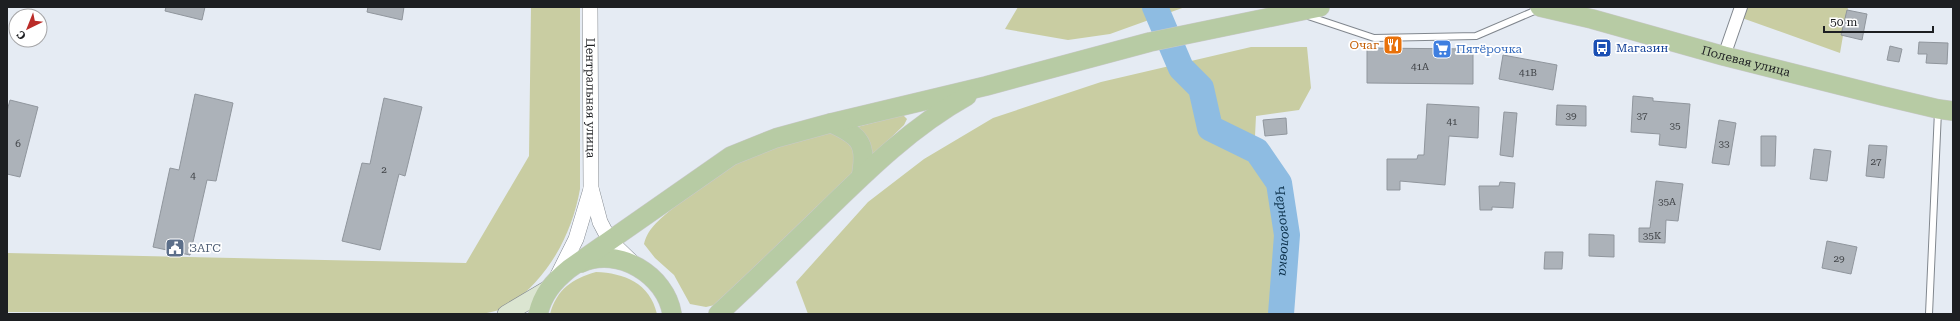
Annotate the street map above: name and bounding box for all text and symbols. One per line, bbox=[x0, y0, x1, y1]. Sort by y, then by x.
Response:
north arrow bbox=[8, 8, 48, 48]
scale bar bbox=[1824, 8, 1933, 34]
text: 50 m bbox=[1830, 15, 1857, 29]
text: С bbox=[14, 27, 29, 42]
restaurant icon: Очаг bbox=[1382, 34, 1404, 56]
bus stop icon: Магазин bbox=[1591, 37, 1613, 59]
street label: Центральная улица bbox=[583, 38, 598, 159]
place label: Очаг bbox=[1350, 38, 1379, 52]
supermarket icon: Пятёрочка bbox=[1431, 38, 1453, 60]
place label: Магазин bbox=[1616, 41, 1669, 55]
place label: Пятёрочка bbox=[1456, 42, 1523, 56]
street label: Полевая улица bbox=[1700, 43, 1792, 80]
house number: 41А bbox=[1411, 61, 1429, 72]
house number: 41В bbox=[1519, 67, 1537, 78]
house number: 39 bbox=[1565, 110, 1577, 121]
house number: 37 bbox=[1636, 110, 1648, 121]
house number: 41 bbox=[1446, 116, 1458, 127]
house number: 35 bbox=[1669, 120, 1681, 131]
house number: 6 bbox=[15, 138, 21, 149]
house number: 33 bbox=[1718, 138, 1730, 149]
house number: 27 bbox=[1870, 156, 1882, 167]
house number: 2 bbox=[381, 164, 387, 175]
house number: 4 bbox=[190, 170, 196, 181]
water label: Черноголовка bbox=[1272, 184, 1295, 277]
house number: 35А bbox=[1658, 196, 1676, 207]
house number: 35К bbox=[1643, 230, 1662, 241]
public building icon: ЗАГС bbox=[164, 237, 186, 259]
place label: ЗАГС bbox=[189, 241, 221, 255]
house number: 29 bbox=[1833, 253, 1845, 264]

